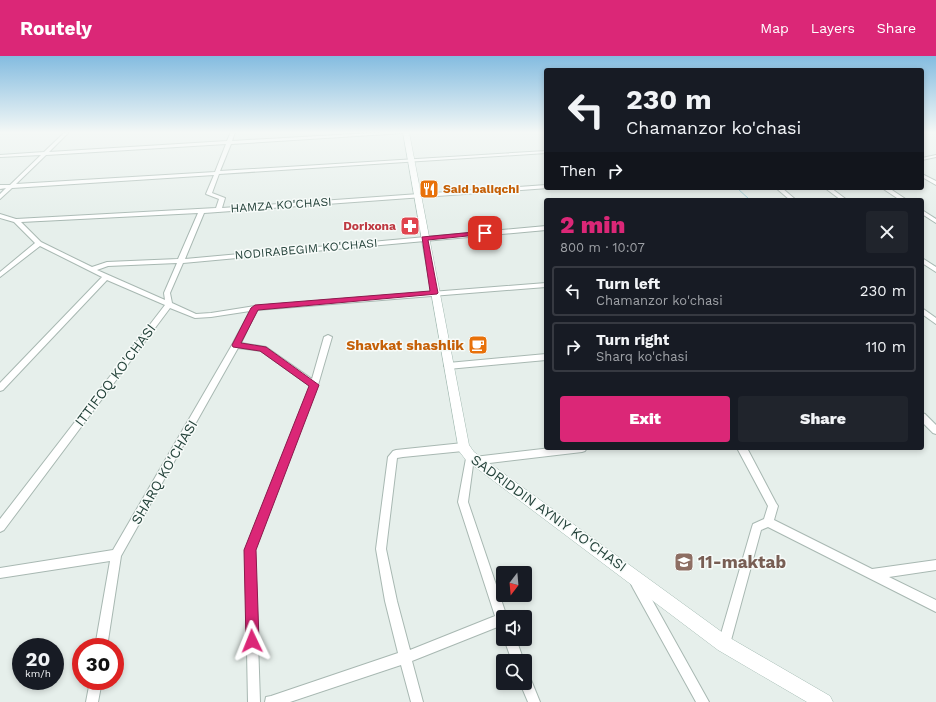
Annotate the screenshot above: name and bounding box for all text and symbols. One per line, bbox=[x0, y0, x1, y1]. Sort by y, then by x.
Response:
text: Routely bbox=[20, 17, 92, 40]
text: Map bbox=[760, 20, 789, 36]
text: Layers bbox=[811, 20, 855, 36]
text: Share bbox=[877, 20, 916, 36]
text: 230 m bbox=[626, 83, 712, 116]
icon: left bbox=[560, 84, 612, 136]
text: Chamanzor ko'chasi bbox=[626, 117, 801, 138]
icon: right bbox=[604, 160, 626, 182]
text: Then bbox=[560, 162, 596, 180]
restaurant icon: Said baliqchi bbox=[418, 178, 440, 200]
place label: Said baliqchi bbox=[443, 182, 519, 196]
street label: HAMZA KO'CHASI bbox=[230, 194, 332, 216]
text: 2 min bbox=[560, 211, 625, 239]
button: close bbox=[866, 211, 908, 253]
pharmacy icon: Dorixona bbox=[399, 215, 421, 237]
pin bbox=[468, 216, 502, 250]
place label: Dorixona bbox=[343, 219, 396, 233]
icon: arrive bbox=[474, 222, 496, 244]
street label: NODIRABEGIM KO'CHASI bbox=[234, 236, 378, 262]
text: 800 m · 10:07 bbox=[560, 240, 645, 255]
text: Turn left bbox=[596, 275, 660, 293]
icon: left bbox=[562, 280, 584, 302]
text: 230 m bbox=[860, 282, 906, 300]
text: Chamanzor ko'chasi bbox=[596, 293, 723, 308]
street label: ITTIFOQ KO'CHASI bbox=[71, 321, 159, 429]
text: Turn right bbox=[596, 331, 669, 349]
cafe icon: Shavkat shashlik bbox=[467, 334, 489, 356]
icon: right bbox=[562, 336, 584, 358]
place label: Shavkat shashlik bbox=[346, 337, 464, 353]
text: 110 m bbox=[866, 338, 906, 356]
text: Sharq ko'chasi bbox=[596, 349, 688, 364]
button: Exit bbox=[560, 396, 730, 442]
button: Share bbox=[738, 396, 908, 442]
street label: SHARQ KO'CHASI bbox=[128, 417, 200, 527]
street label: SADRIDDIN AYNIY KO'CHASI bbox=[468, 451, 630, 575]
school or university icon: 11-maktab bbox=[673, 551, 695, 573]
place label: 11-maktab bbox=[698, 552, 786, 572]
north arrow bbox=[496, 566, 532, 602]
map controls bbox=[496, 566, 532, 690]
button: sound bbox=[496, 610, 532, 646]
position arrow bbox=[231, 620, 273, 662]
speed limit sign: 30 bbox=[72, 638, 124, 690]
text: 20 bbox=[26, 647, 50, 671]
button: search bbox=[496, 654, 532, 690]
text: km/h bbox=[25, 668, 51, 679]

